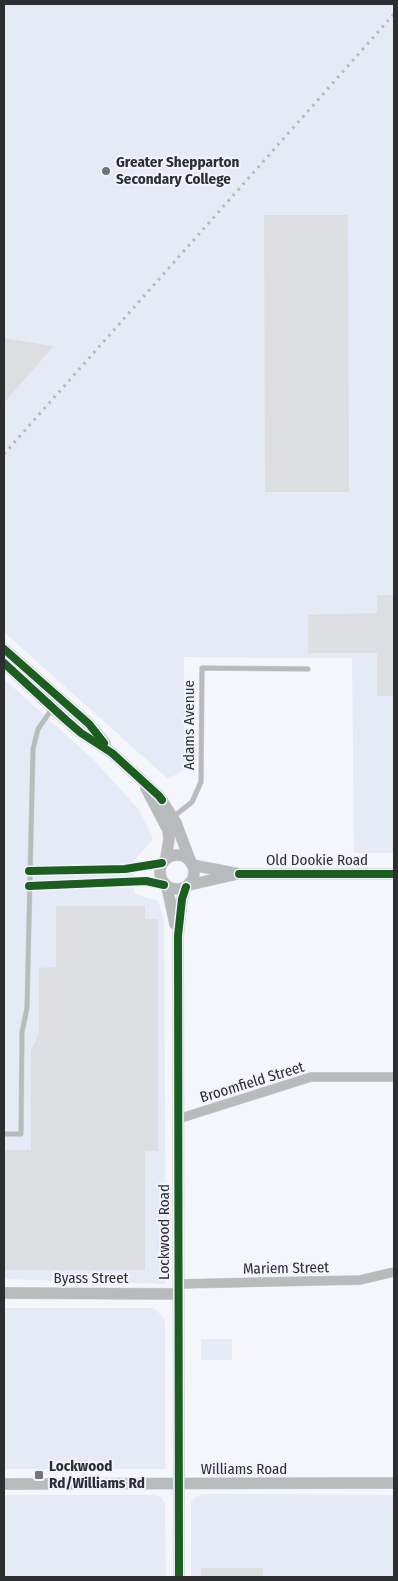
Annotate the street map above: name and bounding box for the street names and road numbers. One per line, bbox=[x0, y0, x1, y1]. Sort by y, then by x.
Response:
street label: Adams Avenue bbox=[180, 680, 198, 770]
street label: Old Dookie Road bbox=[266, 851, 368, 869]
street label: Broomfield Street bbox=[198, 1058, 306, 1106]
street label: Lockwood Road bbox=[155, 1184, 173, 1280]
street label: Mariem Street bbox=[243, 1258, 329, 1278]
street label: Byass Street bbox=[53, 1269, 129, 1287]
street label: Williams Road bbox=[201, 1460, 287, 1478]

